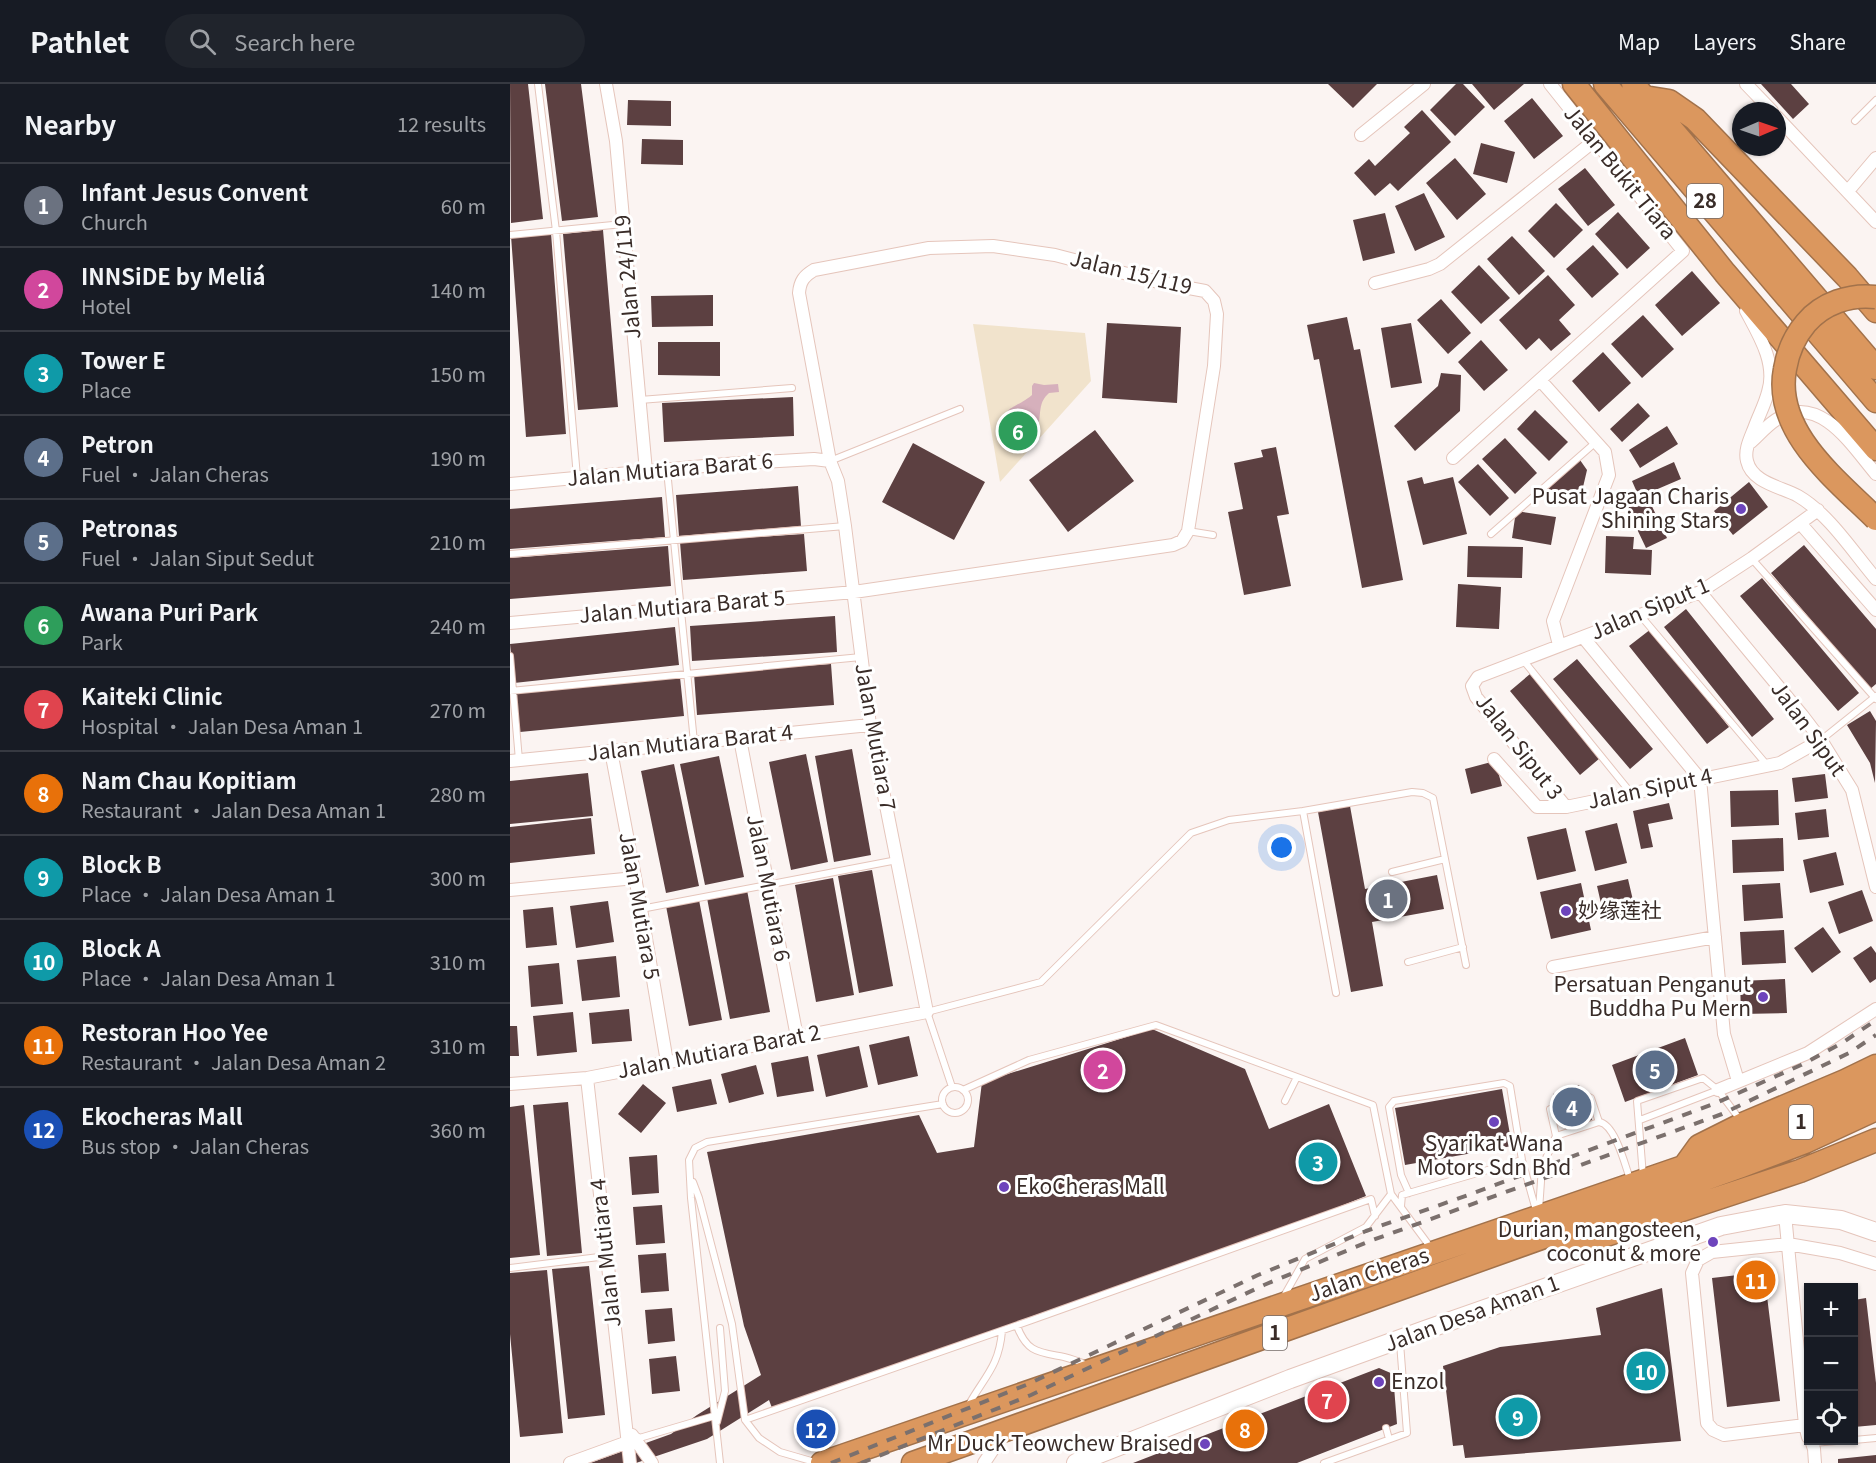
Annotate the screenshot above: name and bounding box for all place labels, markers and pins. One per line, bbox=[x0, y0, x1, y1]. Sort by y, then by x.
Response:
pin: 6 bbox=[998, 408, 1038, 454]
place label: Pusat Jagaan Charis Shining Stars bbox=[1532, 480, 1729, 534]
marker: Pusat Jagaan Charis Shining Stars bbox=[1734, 502, 1748, 516]
pin: 1 bbox=[1368, 876, 1408, 922]
place label: 妙缘莲社 bbox=[1578, 894, 1662, 924]
marker: 妙缘莲社 bbox=[1559, 904, 1573, 918]
place label: Persatuan Penganut Buddha Pu Mern bbox=[1554, 968, 1751, 1022]
marker: Persatuan Penganut Buddha Pu Mern bbox=[1756, 990, 1770, 1004]
pin: 2 bbox=[1084, 1048, 1122, 1092]
pin: 5 bbox=[1636, 1048, 1674, 1092]
pin: 4 bbox=[1552, 1084, 1592, 1130]
marker: Syarikat Wana Motors Sdn Bhd bbox=[1487, 1115, 1501, 1129]
place label: Syarikat Wana Motors Sdn Bhd bbox=[1417, 1127, 1571, 1181]
pin: 3 bbox=[1298, 1140, 1338, 1184]
place label: EkoCheras Mall bbox=[1016, 1170, 1165, 1200]
marker: EkoCheras Mall bbox=[997, 1180, 1011, 1194]
place label: Durian, mangosteen, coconut & more bbox=[1498, 1213, 1701, 1267]
marker: Durian, mangosteen, coconut & more bbox=[1706, 1235, 1720, 1249]
pin: 11 bbox=[1736, 1258, 1776, 1302]
pin: 10 bbox=[1626, 1348, 1666, 1394]
place label: Enzol bbox=[1391, 1365, 1445, 1395]
marker: Enzol bbox=[1372, 1375, 1386, 1389]
pin: 7 bbox=[1308, 1378, 1346, 1422]
pin: 9 bbox=[1498, 1394, 1538, 1440]
pin: 12 bbox=[796, 1406, 836, 1452]
pin: 8 bbox=[1226, 1406, 1264, 1452]
place label: Mr Duck Teowchew Braised bbox=[927, 1427, 1193, 1457]
marker: Mr Duck Teowchew Braised bbox=[1198, 1437, 1212, 1451]

